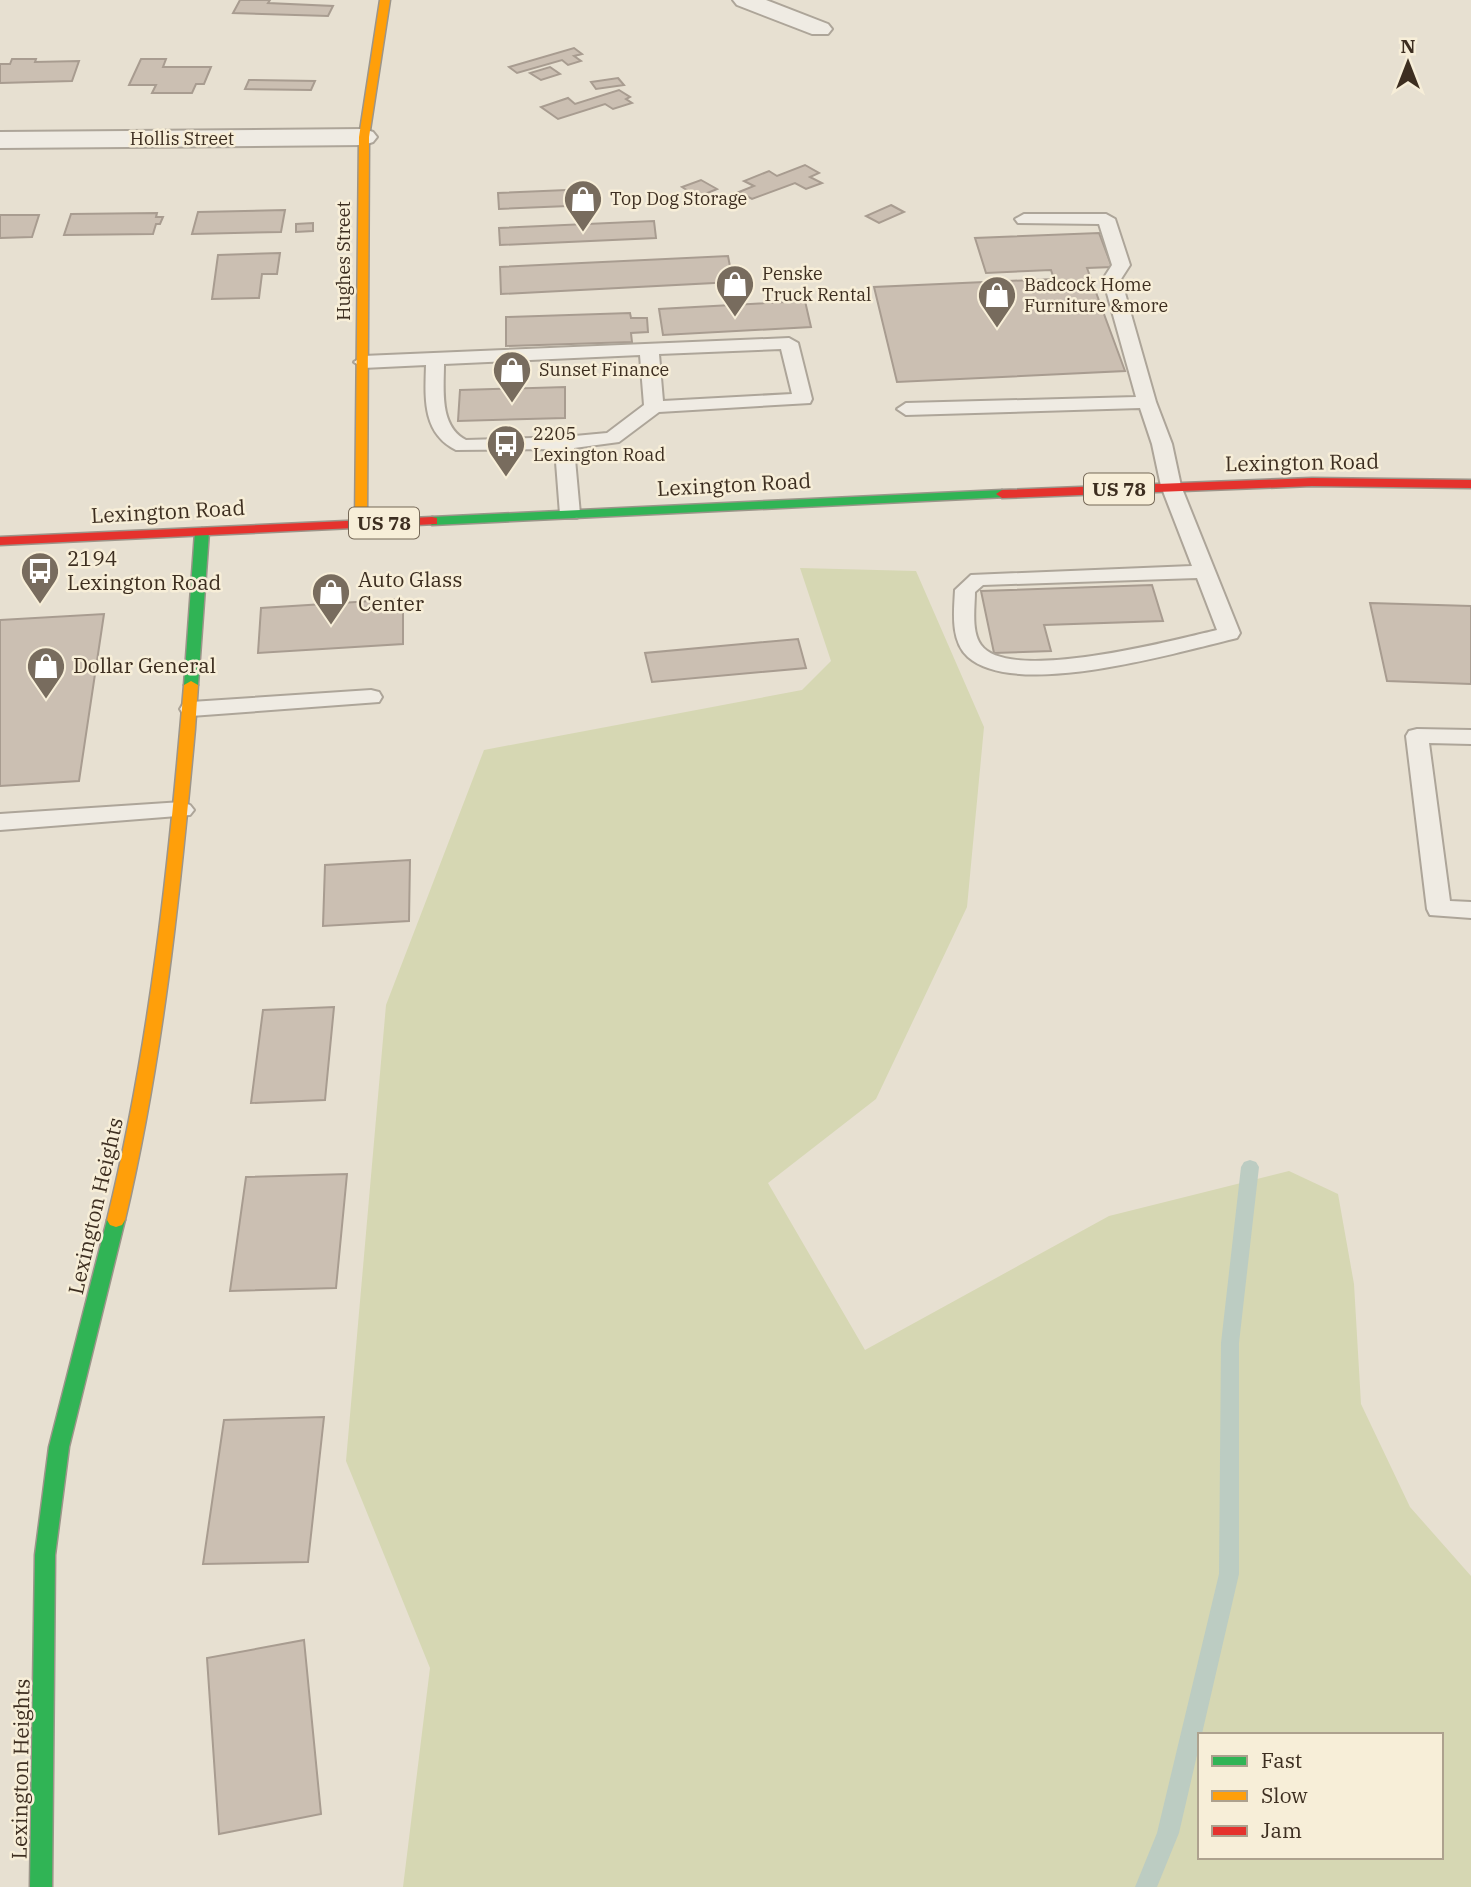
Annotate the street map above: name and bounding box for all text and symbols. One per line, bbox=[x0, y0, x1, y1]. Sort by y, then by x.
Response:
north arrow bbox=[1373, 28, 1443, 98]
text: N bbox=[1400, 34, 1416, 58]
street label: Hollis Street bbox=[130, 127, 234, 150]
shop icon: Top Dog Storage bbox=[562, 178, 604, 233]
place label: Top Dog Storage bbox=[610, 187, 747, 210]
street label: Hughes Street bbox=[332, 201, 355, 321]
place label: Penske Truck Rental bbox=[762, 262, 871, 306]
shop icon: Penske Truck Rental bbox=[714, 263, 756, 318]
place label: Badcock Home Furniture &more bbox=[1024, 273, 1168, 317]
shop icon: Badcock Home Furniture &more bbox=[976, 274, 1018, 329]
shop icon: Sunset Finance bbox=[491, 349, 533, 404]
place label: Sunset Finance bbox=[539, 358, 669, 381]
place label: 2205 Lexington Road bbox=[533, 422, 665, 466]
bus stop icon: 2205 Lexington Road bbox=[485, 423, 527, 478]
street label: Lexington Road bbox=[1225, 447, 1380, 477]
street label: Lexington Road bbox=[656, 466, 812, 502]
road number: US 78 bbox=[1084, 474, 1154, 504]
street label: Lexington Road bbox=[90, 493, 246, 529]
road number: US 78 bbox=[349, 508, 419, 538]
place label: 2194 Lexington Road bbox=[67, 544, 222, 596]
bus stop icon: 2194 Lexington Road bbox=[19, 550, 61, 605]
place label: Auto Glass Center bbox=[358, 565, 462, 617]
shop icon: Auto Glass Center bbox=[310, 571, 352, 626]
shop icon: Dollar General bbox=[25, 645, 67, 700]
place label: Dollar General bbox=[73, 651, 216, 679]
street label: Lexington Heights bbox=[61, 1114, 129, 1297]
street label: Lexington Heights bbox=[4, 1678, 36, 1860]
legend bbox=[1198, 1733, 1443, 1859]
text: Fast bbox=[1261, 1746, 1302, 1774]
text: Slow bbox=[1261, 1781, 1308, 1809]
text: Jam bbox=[1261, 1816, 1302, 1844]

